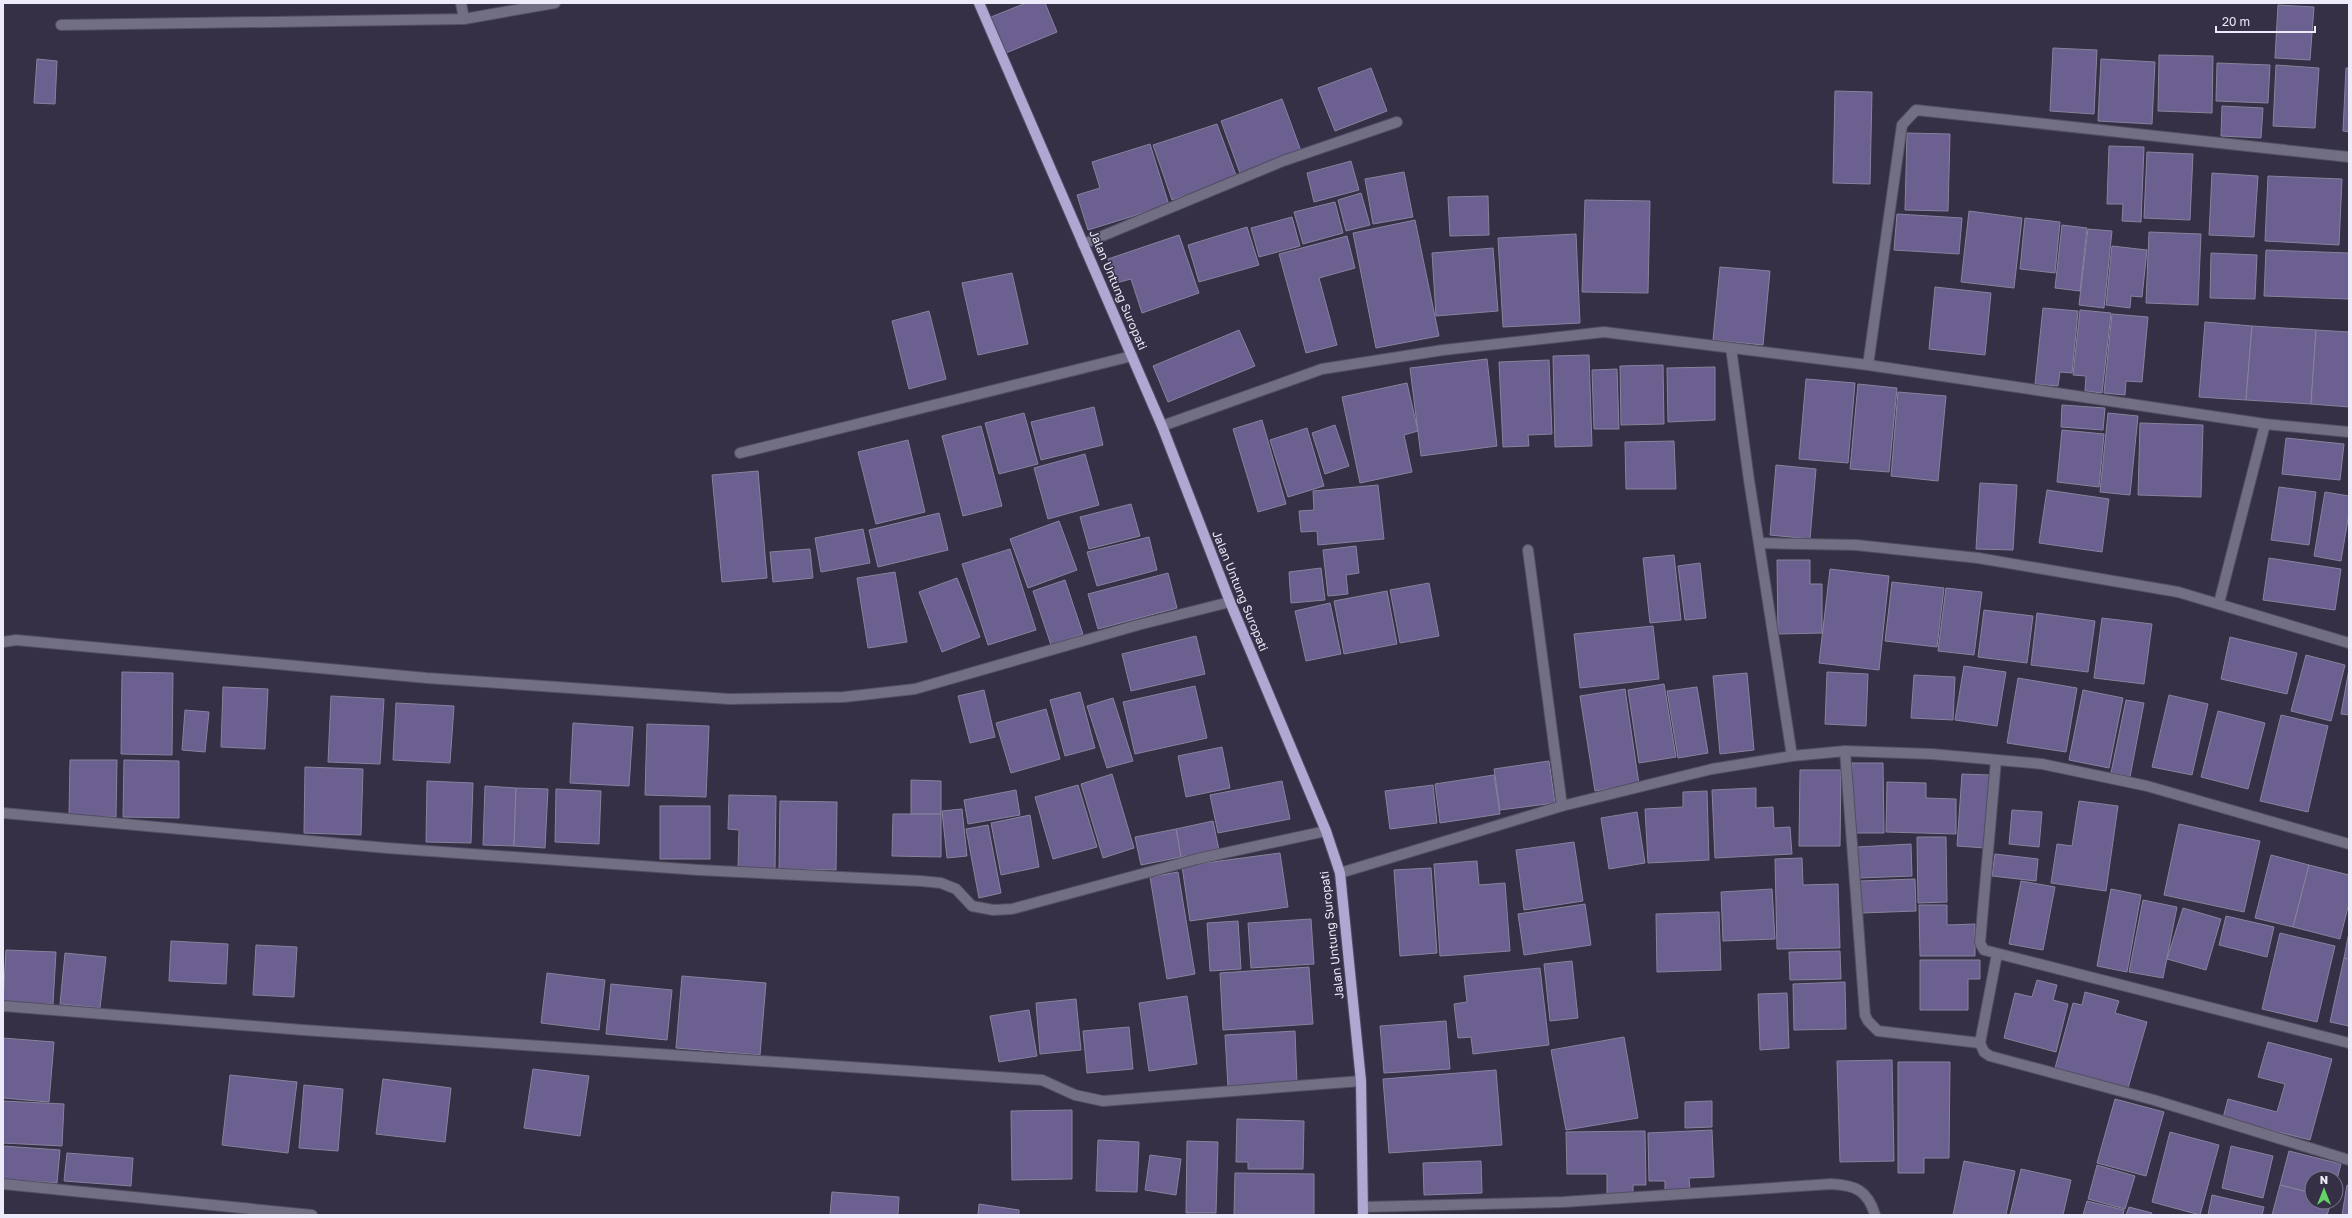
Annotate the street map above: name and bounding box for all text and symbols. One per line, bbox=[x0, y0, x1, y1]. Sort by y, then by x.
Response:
scale bar bbox=[2216, 8, 2315, 34]
text: 20 m bbox=[2222, 14, 2250, 29]
street label: Jalan Untung Suropati bbox=[1086, 227, 1151, 352]
street label: Jalan Untung Suropati bbox=[1209, 528, 1272, 653]
street label: Jalan Untung Suropati bbox=[1316, 870, 1347, 1000]
north arrow bbox=[2304, 1170, 2344, 1210]
text: N bbox=[2320, 1173, 2328, 1186]

